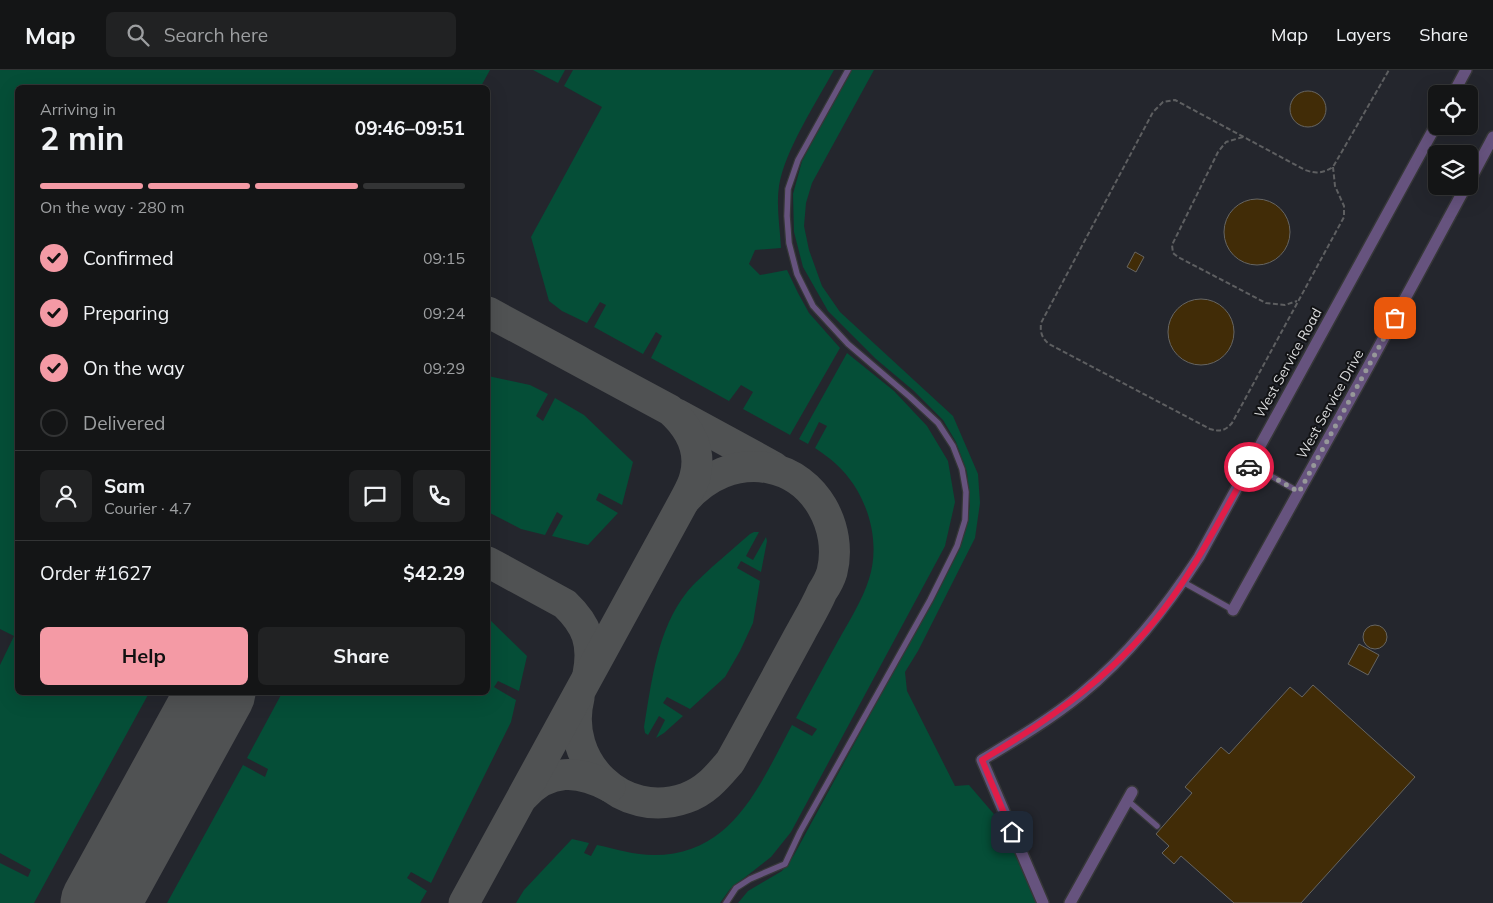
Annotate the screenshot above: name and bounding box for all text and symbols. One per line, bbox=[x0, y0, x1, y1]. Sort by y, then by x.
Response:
search box bbox=[106, 12, 456, 57]
text: Map bbox=[25, 20, 76, 50]
icon: search bbox=[124, 21, 152, 49]
text: Search here bbox=[164, 23, 268, 47]
text: Map bbox=[1271, 23, 1308, 46]
text: Layers bbox=[1336, 23, 1391, 46]
text: Share bbox=[1419, 23, 1468, 46]
map controls bbox=[1428, 85, 1478, 195]
button: locate bbox=[1428, 85, 1478, 135]
text: Arriving in bbox=[40, 99, 116, 119]
text: 09:46–09:51 bbox=[355, 116, 465, 140]
text: 2 min bbox=[40, 118, 124, 158]
button: layers bbox=[1428, 145, 1478, 195]
text: On the way · 280 m bbox=[40, 197, 185, 217]
icon: check bbox=[40, 244, 68, 272]
text: Confirmed bbox=[83, 246, 174, 270]
text: 09:15 bbox=[423, 248, 465, 268]
pin bbox=[1374, 297, 1416, 339]
icon: check bbox=[40, 299, 68, 327]
text: Preparing bbox=[83, 301, 169, 325]
text: 09:24 bbox=[423, 303, 465, 323]
icon: bag bbox=[1381, 304, 1409, 332]
street label: West Service Road bbox=[1250, 305, 1326, 421]
street label: West Service Drive bbox=[1292, 346, 1368, 462]
icon: check bbox=[40, 354, 68, 382]
text: On the way bbox=[83, 356, 185, 380]
text: 09:29 bbox=[423, 358, 465, 378]
text: Delivered bbox=[83, 411, 165, 435]
courier bbox=[1224, 442, 1274, 492]
icon: car bbox=[1235, 453, 1263, 481]
button: person bbox=[40, 470, 92, 522]
button: chat bbox=[349, 470, 401, 522]
button: phone bbox=[413, 470, 465, 522]
text: Sam bbox=[104, 474, 145, 498]
text: Courier · 4.7 bbox=[104, 498, 192, 518]
text: Order #1627 bbox=[40, 561, 152, 585]
text: $42.29 bbox=[403, 561, 465, 585]
button: Help bbox=[40, 627, 248, 685]
button: Share bbox=[258, 627, 465, 685]
pin bbox=[991, 811, 1033, 853]
icon: home bbox=[998, 818, 1026, 846]

